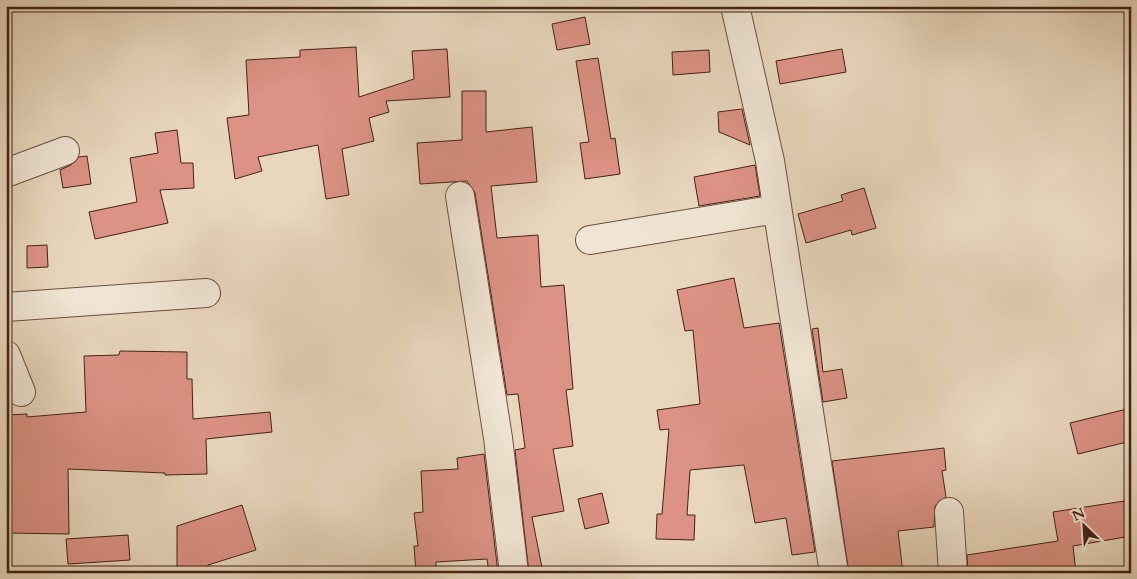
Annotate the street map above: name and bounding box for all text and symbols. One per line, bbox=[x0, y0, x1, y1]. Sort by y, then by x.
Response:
north arrow bbox=[1060, 502, 1110, 552]
text: N bbox=[1069, 503, 1088, 526]

